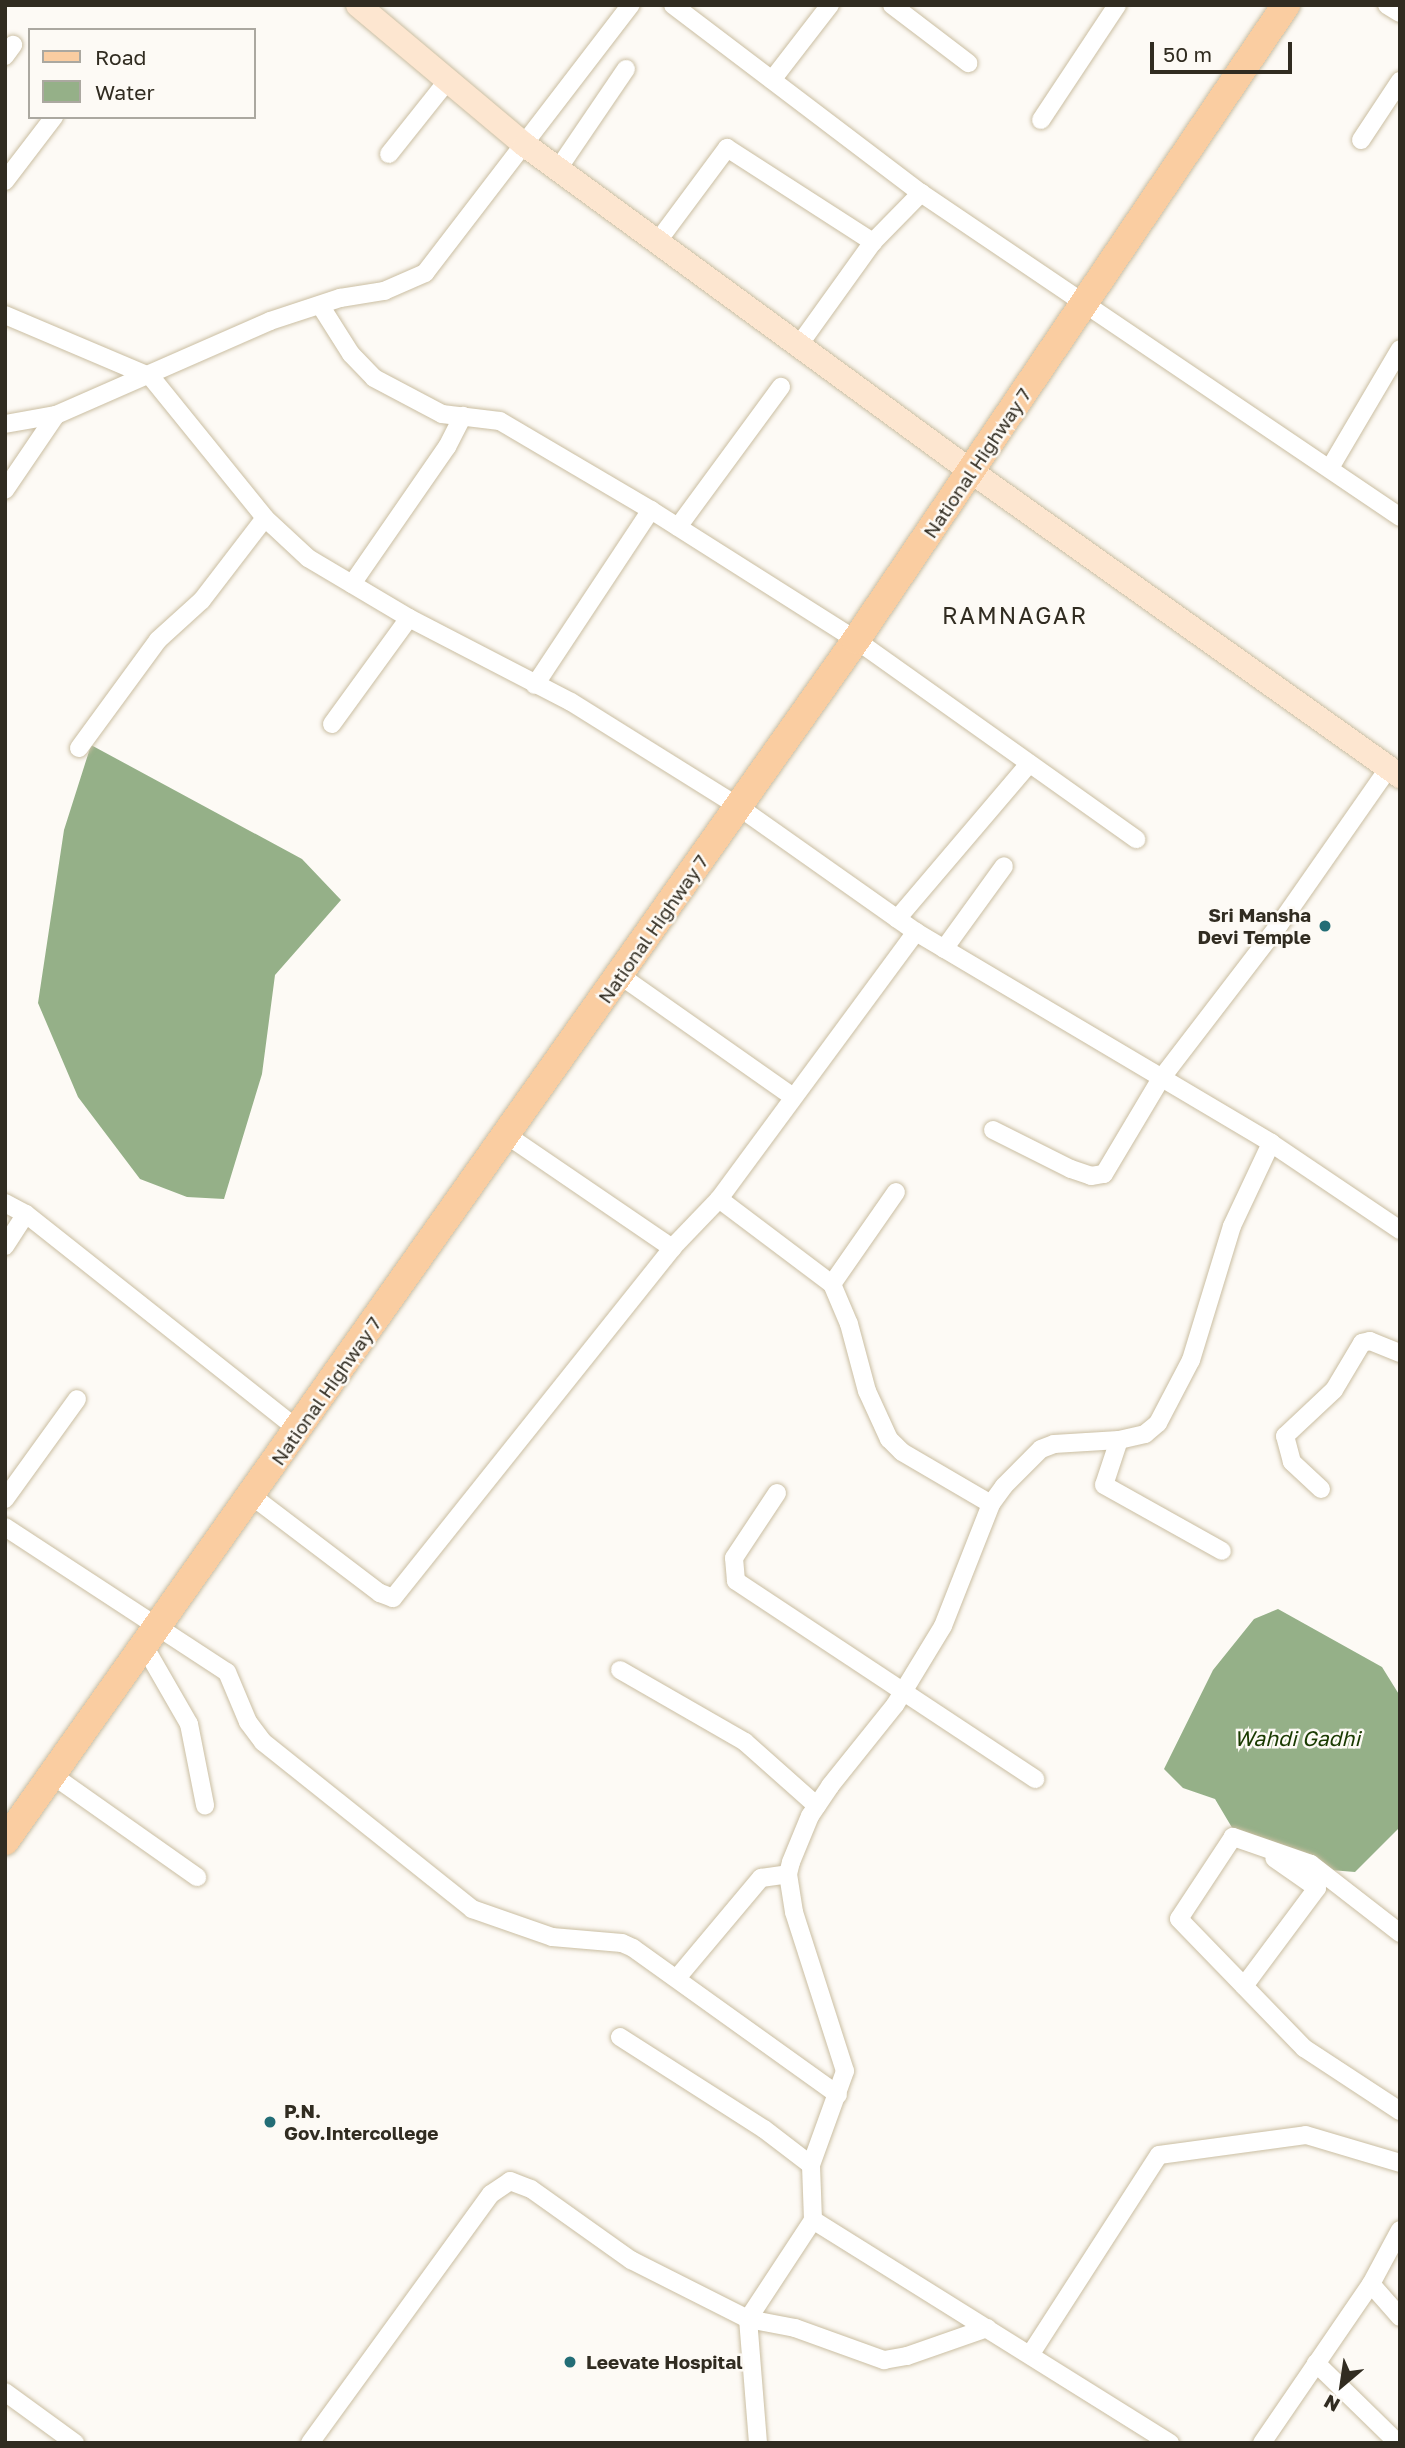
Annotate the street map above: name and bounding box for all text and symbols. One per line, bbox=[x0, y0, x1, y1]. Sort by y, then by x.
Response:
legend bbox=[28, 28, 256, 119]
scale bar bbox=[1153, 28, 1295, 72]
text: 50 m bbox=[1163, 41, 1212, 67]
text: Road bbox=[95, 44, 146, 70]
text: Water bbox=[95, 79, 155, 105]
street label: National Highway 7 bbox=[918, 384, 1036, 542]
district label: RAMNAGAR bbox=[943, 601, 1087, 629]
street label: National Highway 7 bbox=[593, 850, 713, 1008]
place label: Sri Mansha Devi Temple bbox=[1197, 904, 1311, 948]
marker: Sri Mansha Devi Temple bbox=[1317, 918, 1333, 934]
street label: National Highway 7 bbox=[266, 1312, 386, 1470]
water label: Wahdi Gadhi bbox=[1234, 1725, 1360, 1751]
place label: P.N. Gov.Intercollege bbox=[284, 2100, 438, 2144]
marker: P.N. Gov.Intercollege bbox=[262, 2114, 278, 2130]
north arrow bbox=[1307, 2350, 1377, 2420]
place label: Leevate Hospital bbox=[586, 2351, 743, 2373]
marker: Leevate Hospital bbox=[560, 2352, 580, 2372]
text: N bbox=[1320, 2390, 1343, 2417]

